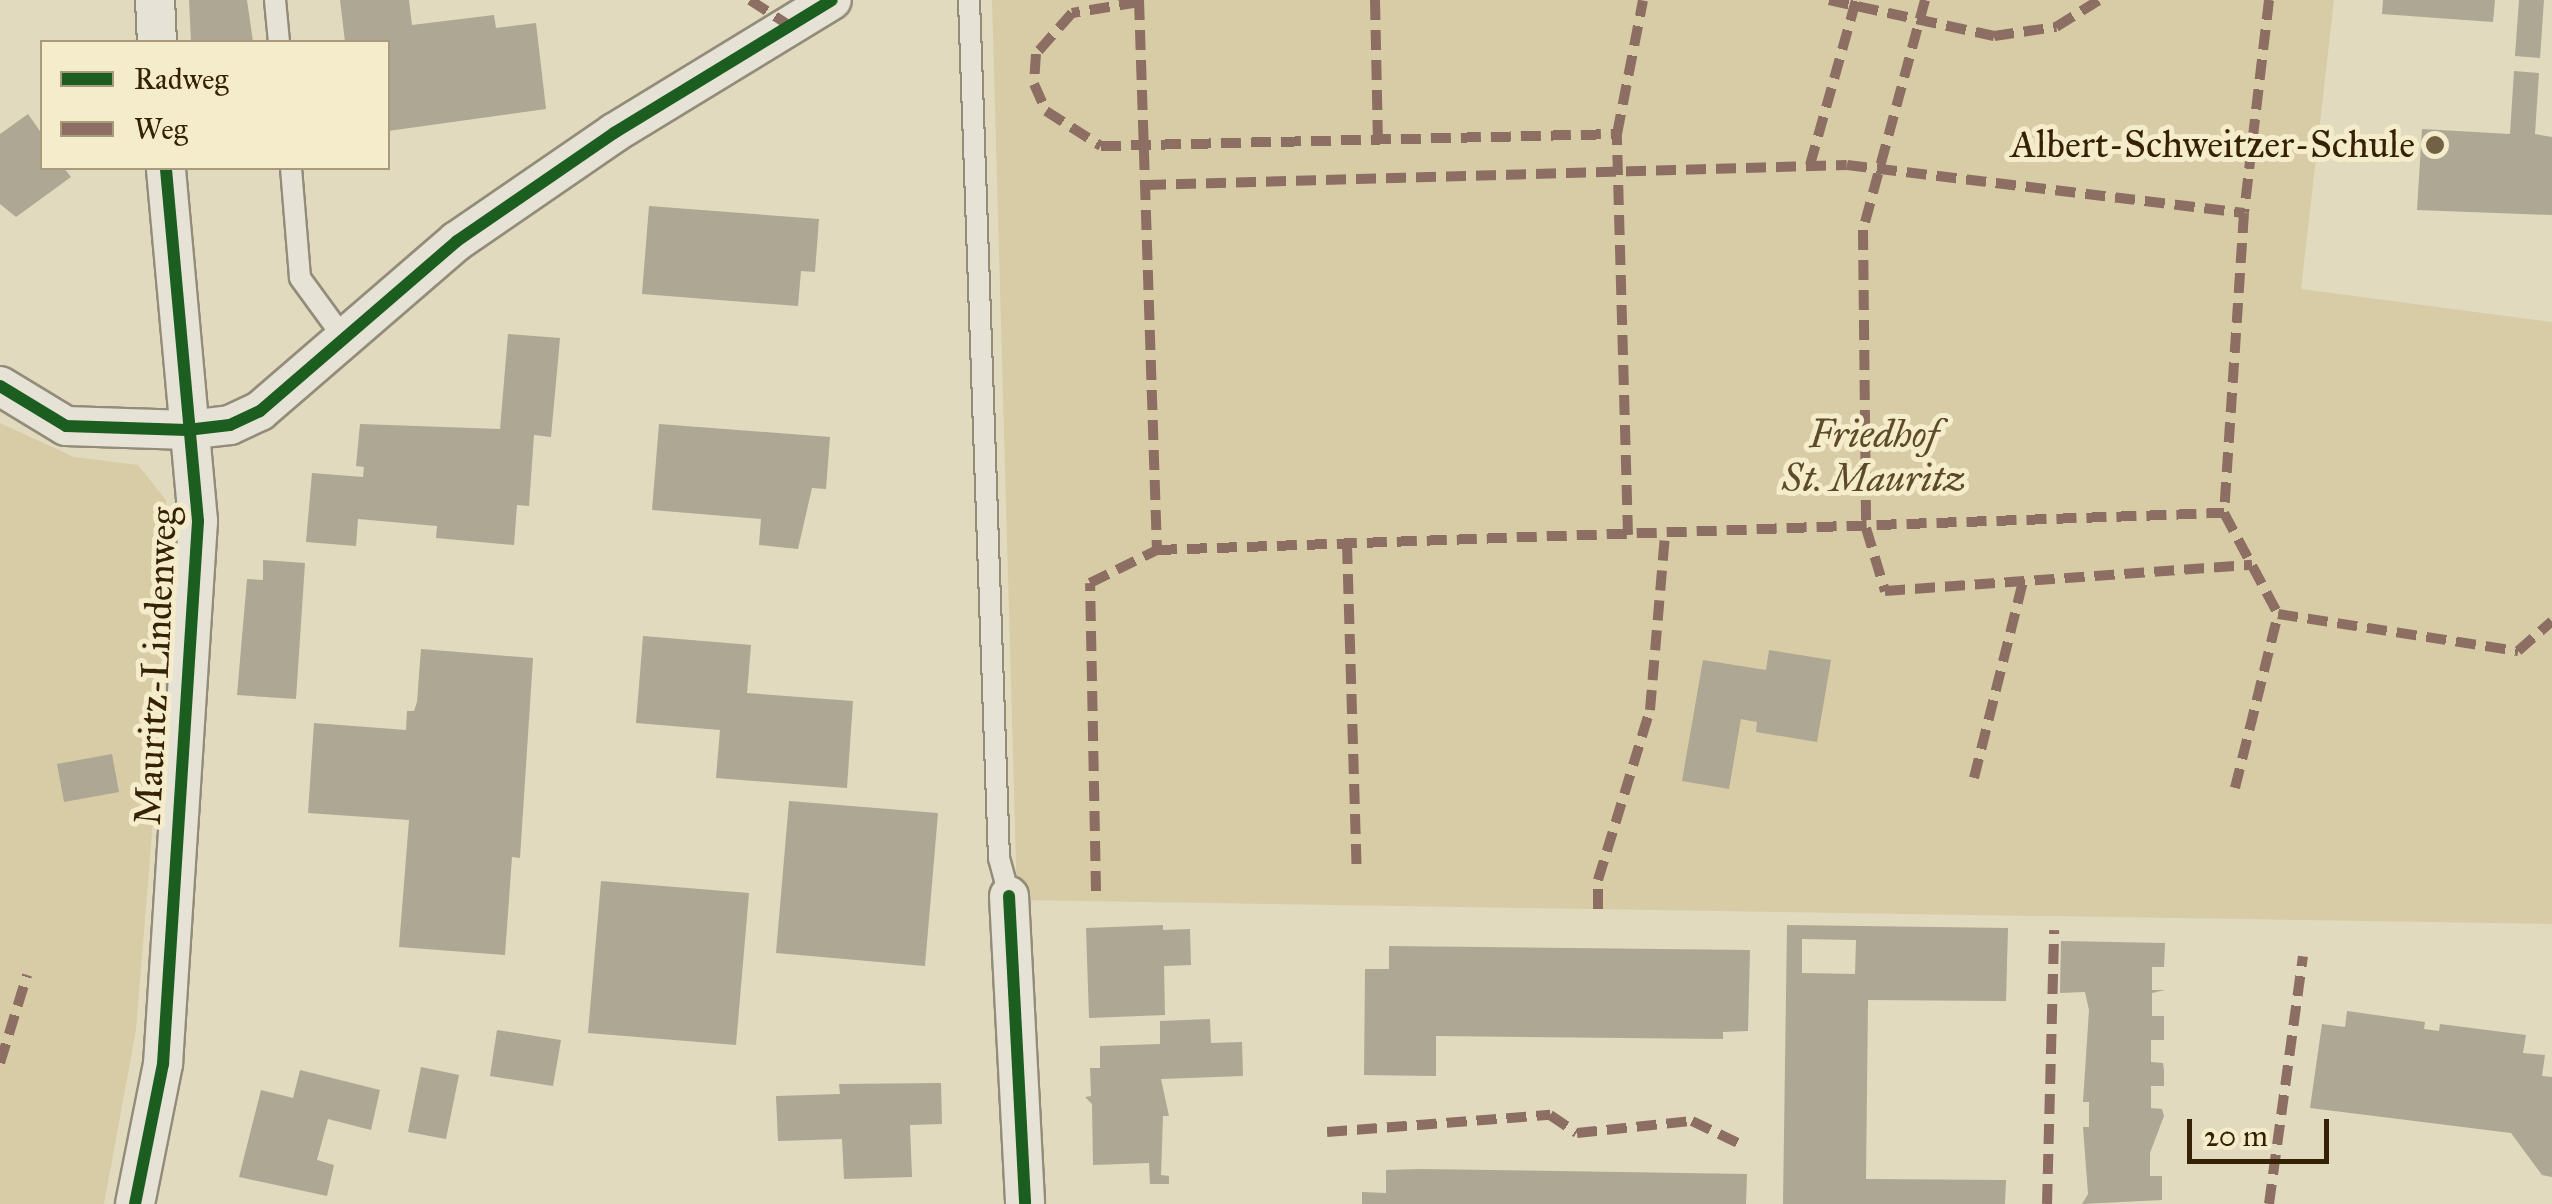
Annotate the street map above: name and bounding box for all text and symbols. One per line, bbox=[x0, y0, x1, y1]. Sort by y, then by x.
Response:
legend bbox=[40, 40, 390, 170]
text: Radweg bbox=[134, 61, 229, 97]
text: Weg bbox=[134, 111, 188, 147]
place label: Albert-Schweitzer-Schule bbox=[2011, 122, 2415, 168]
marker: Albert-Schweitzer-Schule bbox=[2424, 134, 2446, 156]
park label: Friedhof St. Mauritz bbox=[1782, 412, 1966, 502]
street label: Mauritz-Lindenweg bbox=[125, 506, 187, 826]
scale bar bbox=[2192, 1099, 2334, 1161]
text: 20 m bbox=[2204, 1118, 2268, 1154]

